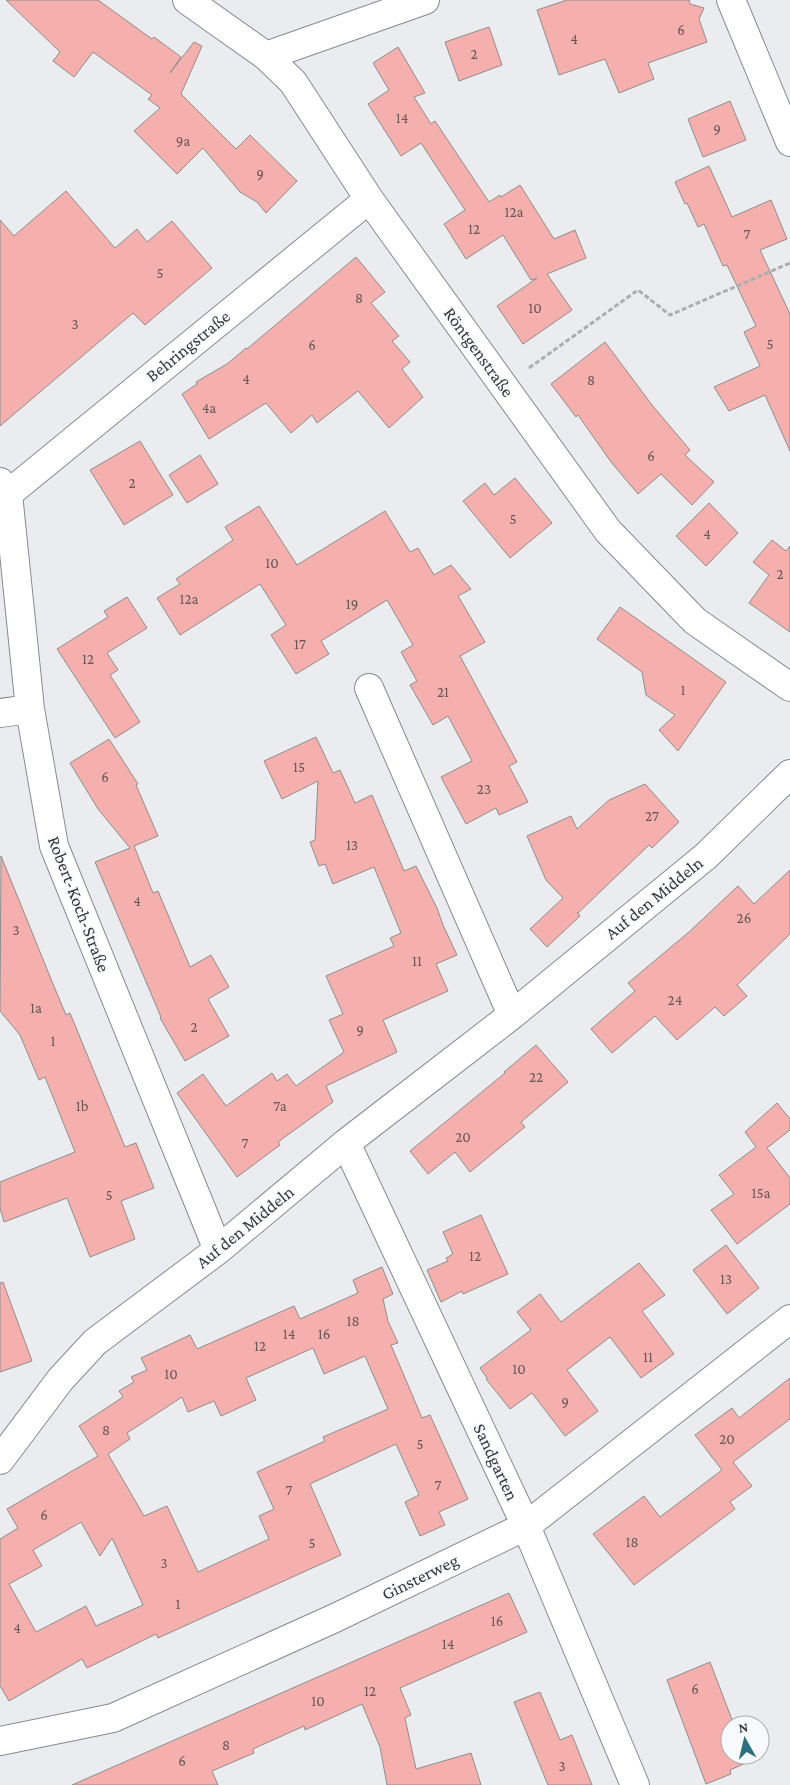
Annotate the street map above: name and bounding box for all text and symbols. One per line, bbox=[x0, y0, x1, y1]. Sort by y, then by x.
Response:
house number: 6 bbox=[677, 22, 685, 38]
house number: 4 bbox=[570, 31, 578, 47]
house number: 2 bbox=[470, 46, 478, 62]
house number: 14 bbox=[396, 110, 408, 126]
house number: 9 bbox=[713, 121, 721, 137]
house number: 9a bbox=[176, 133, 190, 149]
house number: 9 bbox=[256, 166, 264, 182]
house number: 12a bbox=[504, 204, 524, 220]
house number: 12 bbox=[468, 221, 480, 237]
house number: 7 bbox=[744, 226, 751, 242]
house number: 5 bbox=[156, 265, 164, 281]
house number: 8 bbox=[355, 290, 363, 306]
house number: 10 bbox=[528, 300, 542, 316]
street label: Röntgenstraße bbox=[440, 303, 518, 401]
street label: Behringstraße bbox=[142, 306, 234, 386]
house number: 3 bbox=[71, 316, 79, 332]
house number: 5 bbox=[766, 336, 774, 352]
house number: 6 bbox=[308, 337, 316, 353]
house number: 4 bbox=[242, 371, 250, 387]
house number: 8 bbox=[587, 372, 595, 388]
house number: 4a bbox=[202, 400, 216, 416]
house number: 6 bbox=[647, 448, 655, 464]
house number: 2 bbox=[128, 475, 136, 491]
house number: 5 bbox=[509, 511, 517, 527]
house number: 4 bbox=[703, 526, 711, 542]
house number: 10 bbox=[265, 555, 279, 571]
house number: 2 bbox=[776, 566, 784, 582]
house number: 12a bbox=[179, 591, 199, 607]
house number: 19 bbox=[346, 596, 358, 612]
house number: 17 bbox=[294, 636, 306, 652]
house number: 12 bbox=[82, 651, 94, 667]
house number: 1 bbox=[681, 682, 686, 698]
house number: 21 bbox=[437, 684, 449, 700]
house number: 15 bbox=[293, 759, 305, 775]
house number: 6 bbox=[101, 769, 109, 785]
house number: 23 bbox=[477, 781, 491, 797]
house number: 27 bbox=[645, 808, 659, 824]
street label: Robert-Koch-Straße bbox=[44, 833, 114, 975]
house number: 13 bbox=[346, 837, 358, 853]
street label: Auf den Middeln bbox=[601, 852, 707, 943]
house number: 4 bbox=[133, 893, 141, 909]
house number: 26 bbox=[737, 910, 751, 926]
house number: 3 bbox=[12, 922, 20, 938]
house number: 11 bbox=[412, 953, 422, 969]
house number: 24 bbox=[668, 992, 682, 1008]
house number: 1a bbox=[30, 1000, 42, 1016]
house number: 2 bbox=[190, 1019, 198, 1035]
house number: 9 bbox=[356, 1022, 364, 1038]
house number: 1 bbox=[51, 1033, 56, 1049]
house number: 22 bbox=[529, 1069, 543, 1085]
house number: 1b bbox=[76, 1098, 89, 1114]
house number: 7a bbox=[273, 1098, 287, 1114]
house number: 20 bbox=[455, 1129, 471, 1145]
house number: 7 bbox=[242, 1135, 249, 1151]
street label: Auf den Middeln bbox=[192, 1181, 298, 1272]
house number: 15a bbox=[752, 1185, 771, 1201]
house number: 5 bbox=[105, 1187, 113, 1203]
house number: 12 bbox=[469, 1248, 481, 1264]
house number: 13 bbox=[720, 1271, 732, 1287]
house number: 18 bbox=[346, 1313, 360, 1329]
house number: 14 bbox=[283, 1326, 295, 1342]
house number: 16 bbox=[318, 1326, 330, 1342]
house number: 12 bbox=[254, 1338, 266, 1354]
house number: 11 bbox=[643, 1349, 653, 1365]
house number: 10 bbox=[512, 1361, 526, 1377]
house number: 10 bbox=[164, 1366, 178, 1382]
house number: 9 bbox=[561, 1394, 569, 1410]
street label: Sandgarten bbox=[469, 1420, 523, 1504]
house number: 8 bbox=[102, 1422, 110, 1438]
house number: 20 bbox=[719, 1431, 735, 1447]
house number: 5 bbox=[416, 1436, 424, 1452]
house number: 7 bbox=[435, 1477, 442, 1493]
house number: 7 bbox=[286, 1482, 293, 1498]
house number: 6 bbox=[40, 1507, 48, 1523]
house number: 18 bbox=[625, 1534, 639, 1550]
house number: 5 bbox=[308, 1535, 316, 1551]
street label: Ginsterweg bbox=[378, 1550, 462, 1604]
house number: 3 bbox=[160, 1555, 168, 1571]
house number: 1 bbox=[176, 1596, 181, 1612]
house number: 16 bbox=[491, 1613, 503, 1629]
house number: 4 bbox=[13, 1620, 21, 1636]
house number: 14 bbox=[442, 1636, 454, 1652]
house number: 6 bbox=[691, 1681, 699, 1697]
house number: 12 bbox=[364, 1683, 376, 1699]
house number: 10 bbox=[311, 1693, 325, 1709]
north arrow bbox=[720, 1715, 770, 1765]
text: N bbox=[737, 1718, 749, 1736]
house number: 8 bbox=[222, 1737, 230, 1753]
house number: 6 bbox=[178, 1753, 186, 1769]
house number: 3 bbox=[558, 1758, 566, 1774]

